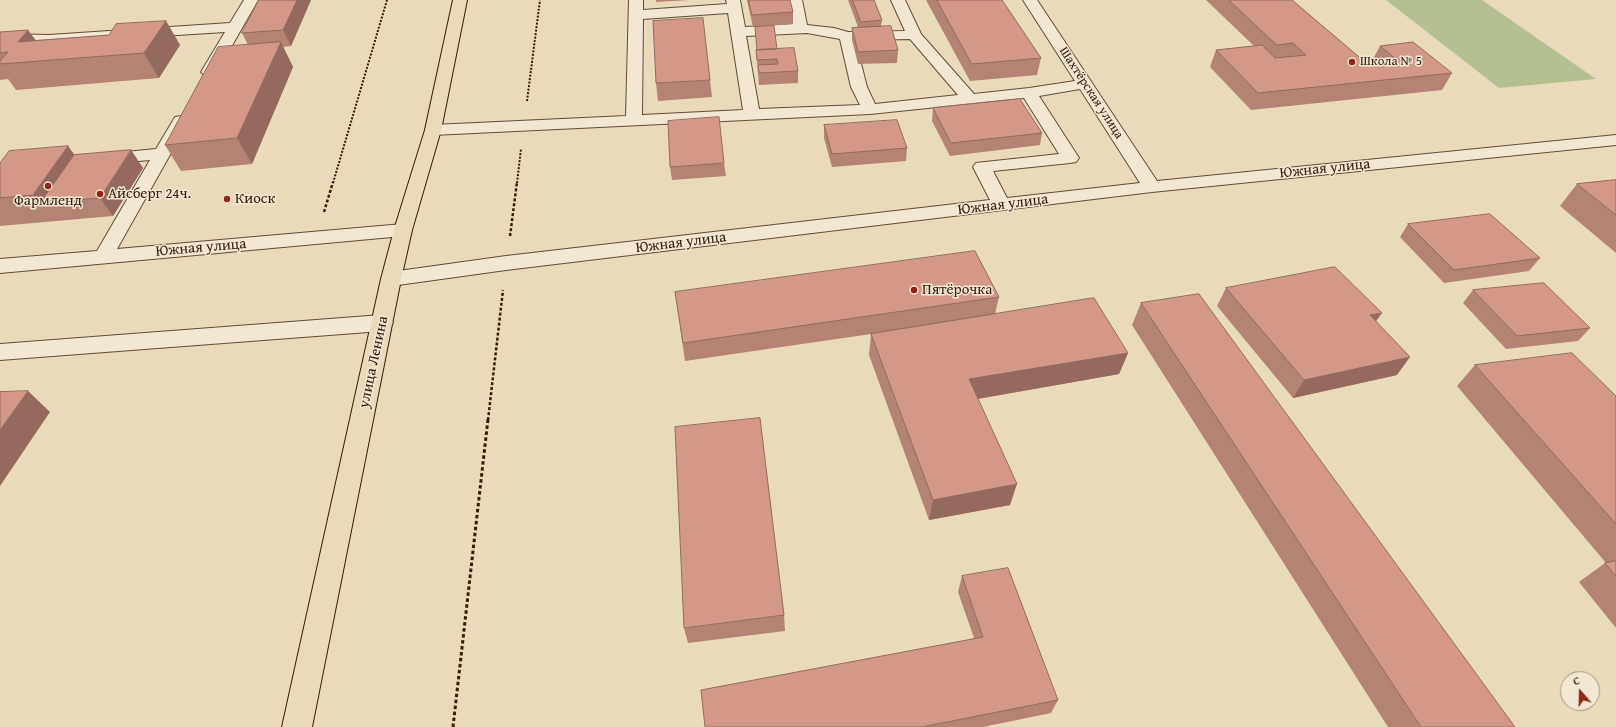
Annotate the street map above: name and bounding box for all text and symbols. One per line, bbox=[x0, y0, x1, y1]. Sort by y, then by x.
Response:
street label: Шахтёрская улица bbox=[1055, 44, 1127, 142]
place label: Школа № 5 bbox=[1360, 54, 1422, 70]
marker: Школа № 5 bbox=[1347, 57, 1357, 67]
street label: Южная улица bbox=[1279, 155, 1371, 183]
marker: Фармленд bbox=[43, 181, 53, 191]
place label: Айсберг 24ч. bbox=[108, 185, 191, 203]
marker: Айсберг 24ч. bbox=[95, 189, 105, 199]
place label: Киоск bbox=[235, 190, 275, 208]
street label: Южная улица bbox=[957, 191, 1049, 219]
place label: Фармленд bbox=[14, 192, 82, 210]
marker: Киоск bbox=[222, 194, 232, 204]
street label: Южная улица bbox=[635, 229, 727, 257]
street label: Южная улица bbox=[155, 235, 247, 261]
place label: Пятёрочка bbox=[922, 281, 992, 299]
marker: Пятёрочка bbox=[909, 285, 919, 295]
street label: улица Ленина bbox=[355, 314, 393, 410]
north arrow bbox=[1560, 671, 1600, 711]
text: С bbox=[1571, 672, 1582, 689]

